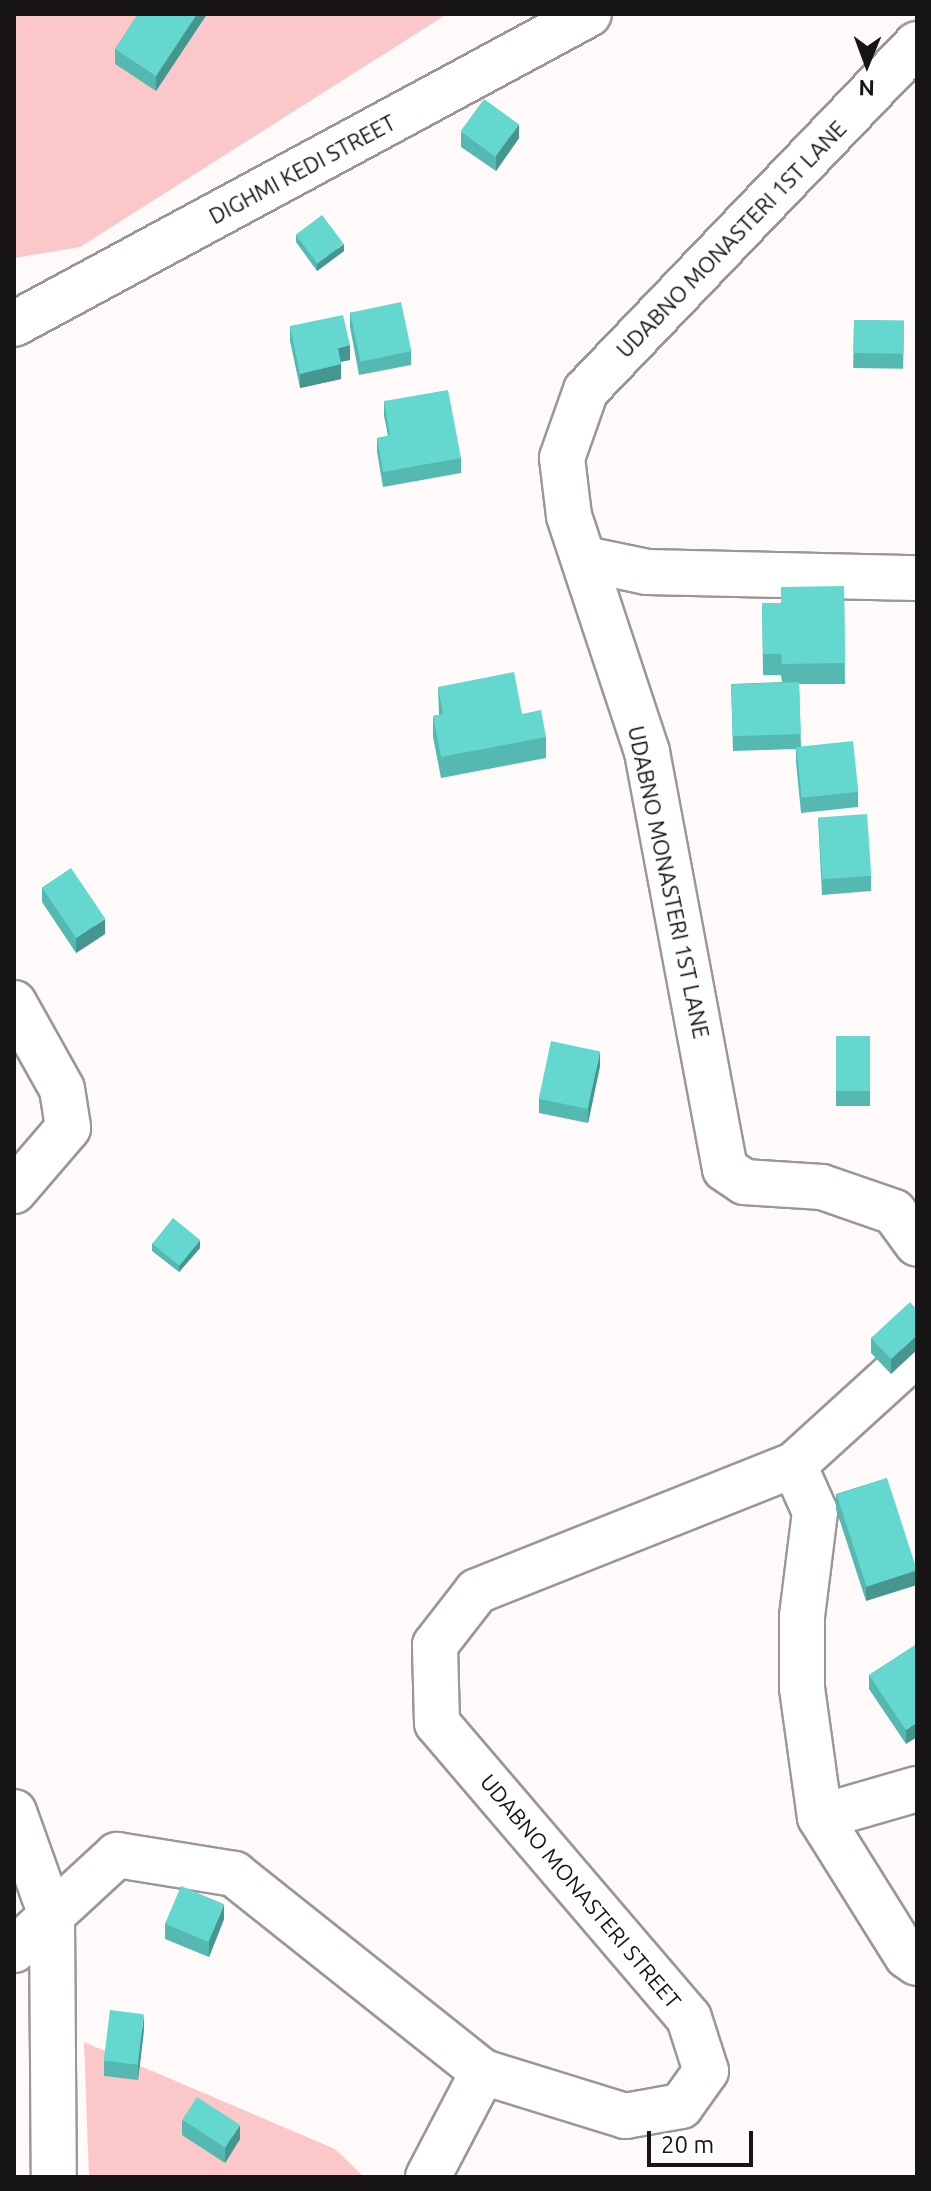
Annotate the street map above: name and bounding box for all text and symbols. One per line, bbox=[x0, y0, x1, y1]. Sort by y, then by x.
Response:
north arrow bbox=[827, 24, 907, 104]
text: N bbox=[858, 76, 875, 101]
street label: DIGHMI KEDI STREET bbox=[204, 109, 400, 229]
street label: UDABNO MONASTERI 1ST LANE bbox=[611, 115, 851, 363]
street label: UDABNO MONASTERI 1ST LANE bbox=[623, 723, 715, 1041]
street label: UDABNO MONASTERI STREET bbox=[475, 1768, 687, 2014]
scale bar bbox=[651, 2115, 757, 2165]
text: 20 m bbox=[661, 2131, 714, 2158]

